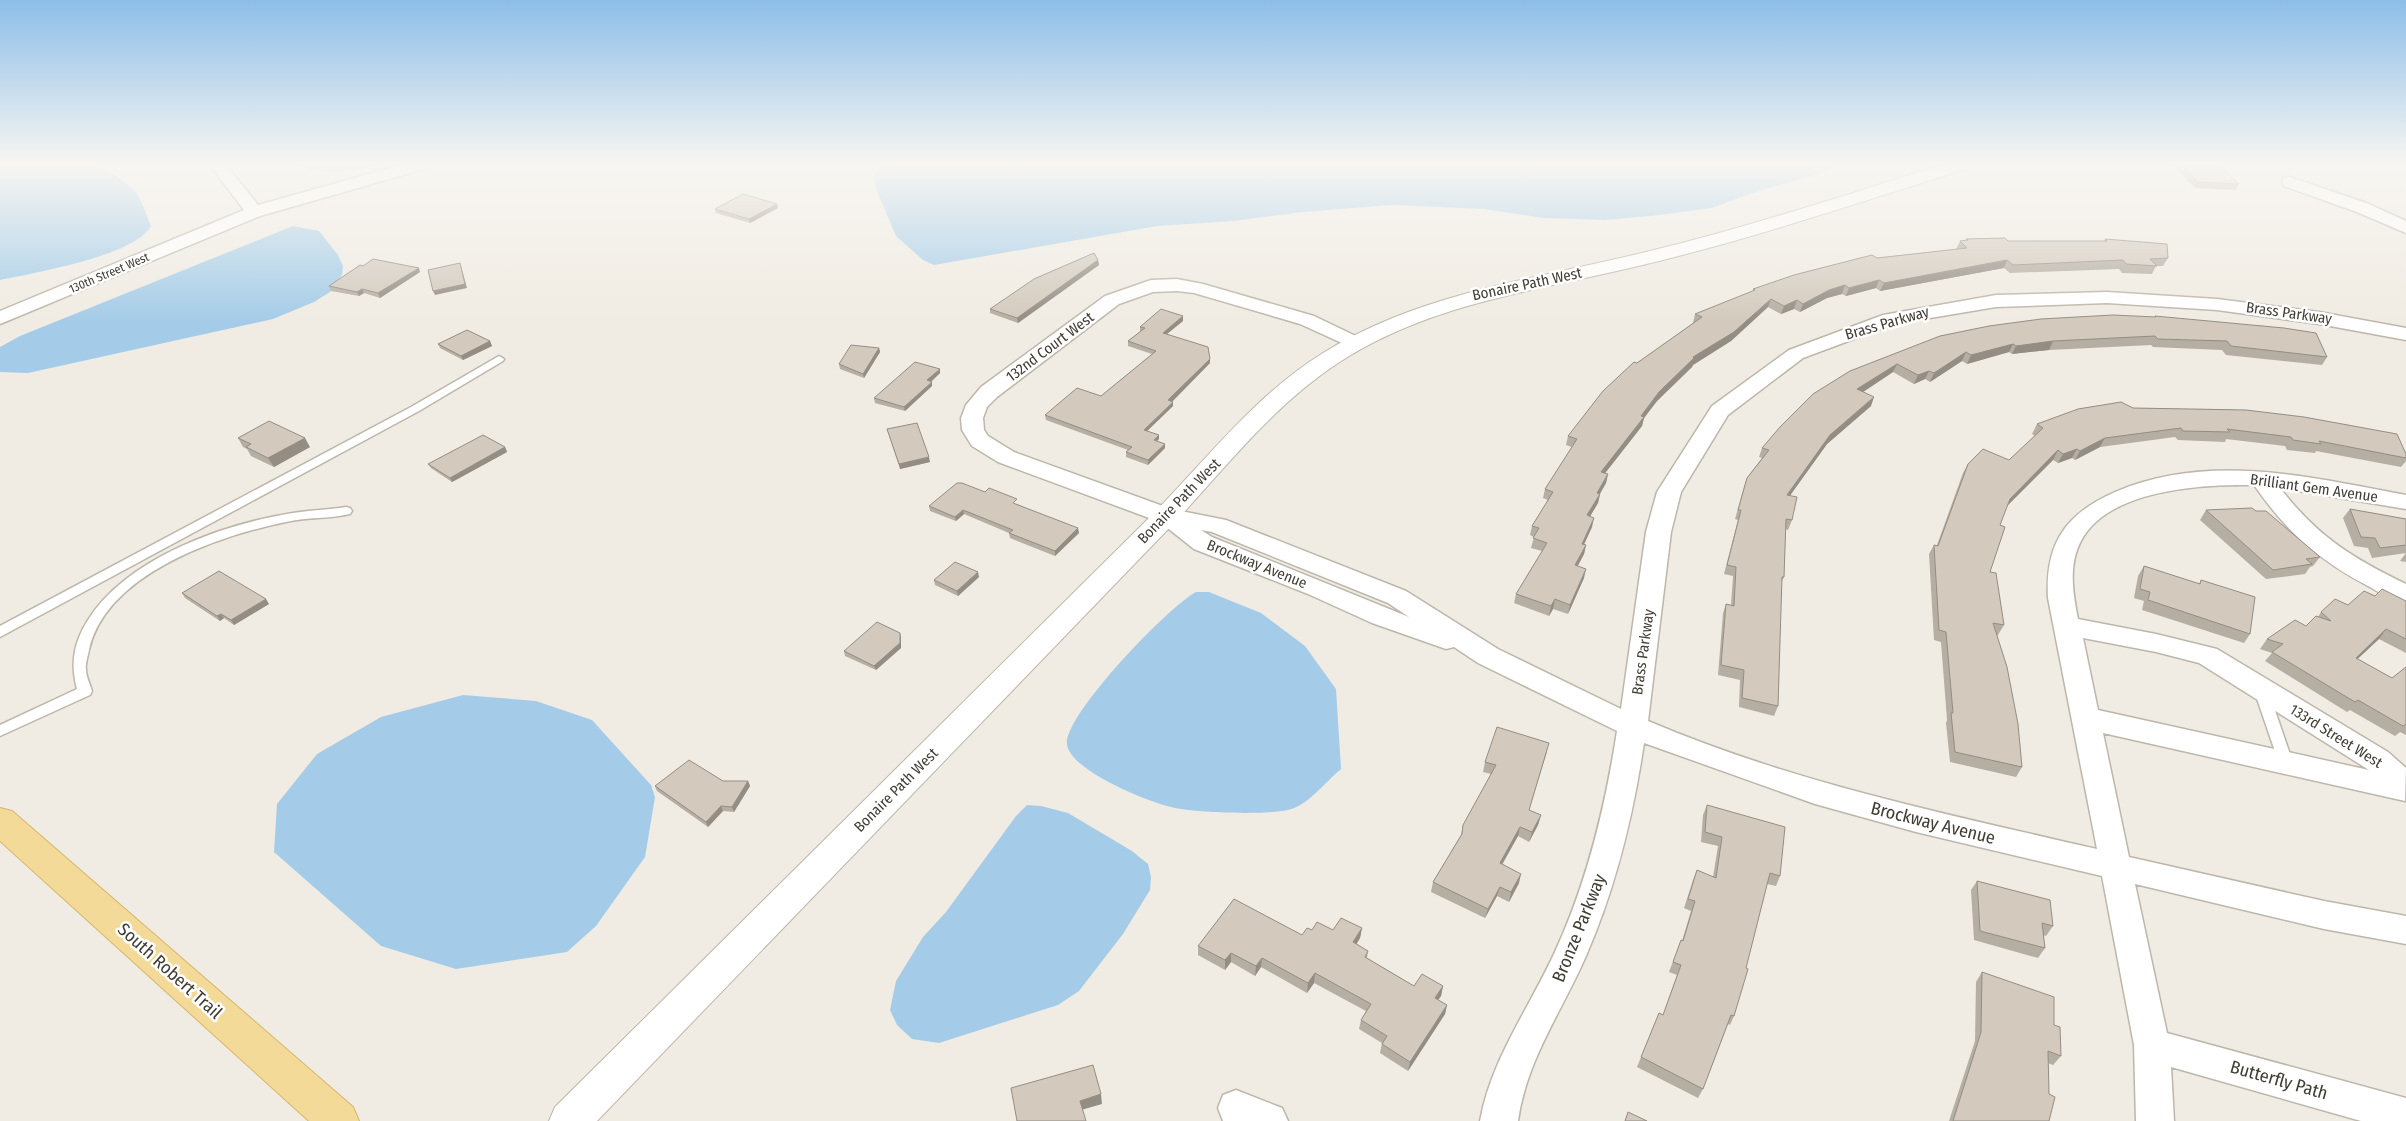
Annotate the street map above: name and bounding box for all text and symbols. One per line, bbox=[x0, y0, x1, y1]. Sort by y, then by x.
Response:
street label: 130th Street West bbox=[67, 250, 151, 296]
street label: Bonaire Path West bbox=[1471, 264, 1583, 304]
street label: Brass Parkway bbox=[2245, 298, 2333, 328]
street label: Brass Parkway bbox=[1843, 302, 1931, 344]
street label: 132nd Court West bbox=[1003, 308, 1097, 386]
street label: Bonaire Path West bbox=[1134, 455, 1224, 547]
street label: Brilliant Gem Avenue bbox=[2249, 470, 2379, 506]
street label: Brockway Avenue bbox=[1204, 536, 1310, 592]
street label: Brass Parkway bbox=[1628, 608, 1658, 696]
street label: 133rd Street West bbox=[2286, 700, 2386, 772]
street label: Bonaire Path West bbox=[850, 744, 942, 836]
street label: Brockway Avenue bbox=[1868, 797, 1998, 849]
street label: Bronze Parkway bbox=[1547, 871, 1611, 985]
street label: South Robert Trail bbox=[113, 918, 227, 1024]
street label: Butterfly Path bbox=[2228, 1056, 2330, 1104]

